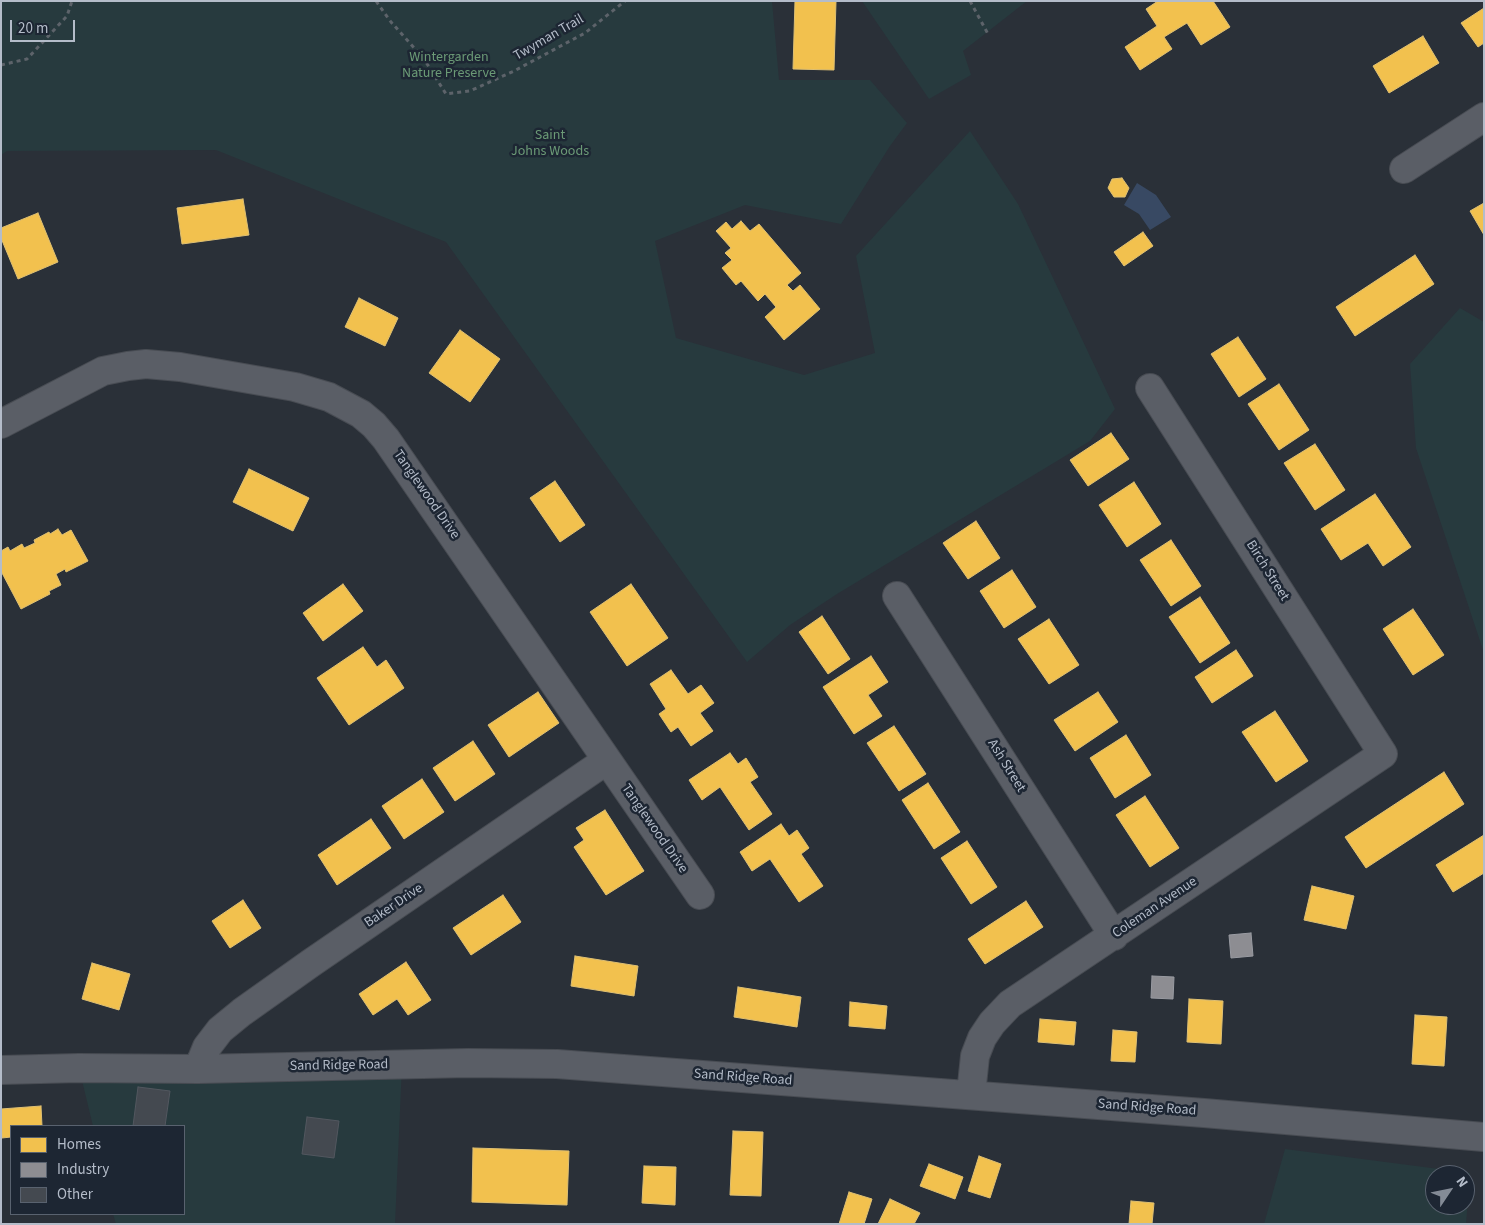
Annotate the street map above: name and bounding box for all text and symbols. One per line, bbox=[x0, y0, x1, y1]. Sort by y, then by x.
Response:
scale bar bbox=[12, 10, 78, 42]
street label: Twyman Trail bbox=[511, 11, 587, 65]
text: 20 m bbox=[18, 18, 48, 39]
park label: Wintergarden Nature Preserve bbox=[402, 50, 496, 82]
park label: Saint Johns Woods bbox=[511, 128, 589, 160]
street label: Tanglewood Drive bbox=[389, 447, 463, 543]
street label: Birch Street bbox=[1242, 538, 1292, 604]
street label: Ash Street bbox=[983, 736, 1029, 796]
street label: Tanglewood Drive bbox=[617, 781, 691, 877]
street label: Coleman Avenue bbox=[1110, 874, 1200, 942]
street label: Baker Drive bbox=[362, 880, 426, 932]
street label: Sand Ridge Road bbox=[290, 1057, 388, 1075]
street label: Sand Ridge Road bbox=[693, 1066, 793, 1090]
street label: Sand Ridge Road bbox=[1097, 1096, 1197, 1120]
legend bbox=[10, 1125, 185, 1215]
text: Homes bbox=[57, 1134, 101, 1155]
text: Industry bbox=[57, 1159, 109, 1180]
north arrow bbox=[1425, 1165, 1475, 1215]
text: N bbox=[1451, 1173, 1473, 1192]
text: Other bbox=[57, 1184, 93, 1205]

